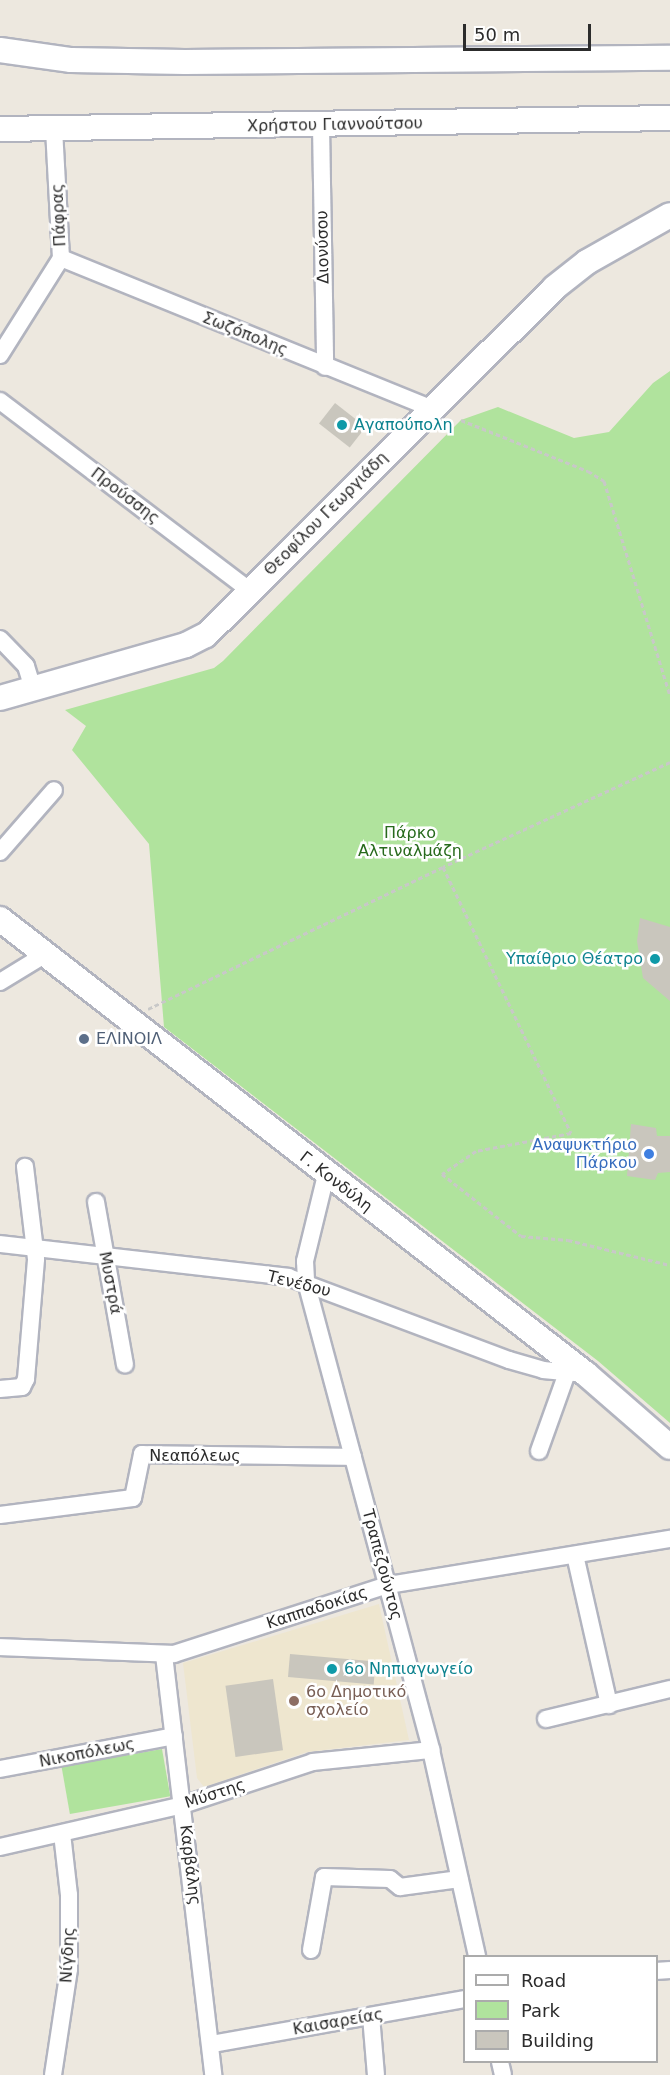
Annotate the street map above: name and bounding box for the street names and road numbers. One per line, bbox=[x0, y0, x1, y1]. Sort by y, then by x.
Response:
street label: Χρήστου Γιαννούτσου bbox=[247, 114, 423, 136]
street label: Πάφρας bbox=[48, 183, 70, 247]
street label: Διονύσου bbox=[313, 210, 333, 284]
street label: Σωζόπολης bbox=[199, 308, 291, 360]
street label: Θεοφίλου Γεωργιάδη bbox=[260, 448, 392, 580]
street label: Προύσσης bbox=[87, 464, 163, 528]
street label: Γ. Κονδύλη bbox=[296, 1148, 376, 1216]
street label: Μυστρά bbox=[95, 1250, 125, 1316]
street label: Τενέδου bbox=[265, 1267, 333, 1301]
street label: Νεαπόλεως bbox=[149, 1446, 241, 1466]
street label: Τραπεζούντος bbox=[358, 1507, 406, 1623]
street label: Καππαδοκίας bbox=[264, 1583, 370, 1633]
street label: Νικοπόλεως bbox=[38, 1734, 136, 1772]
street label: Μύστης bbox=[182, 1775, 248, 1813]
street label: Καρβάλης bbox=[176, 1824, 204, 1906]
street label: Νίγδης bbox=[57, 1926, 79, 1984]
street label: Καισαρείας bbox=[291, 2005, 385, 2039]

